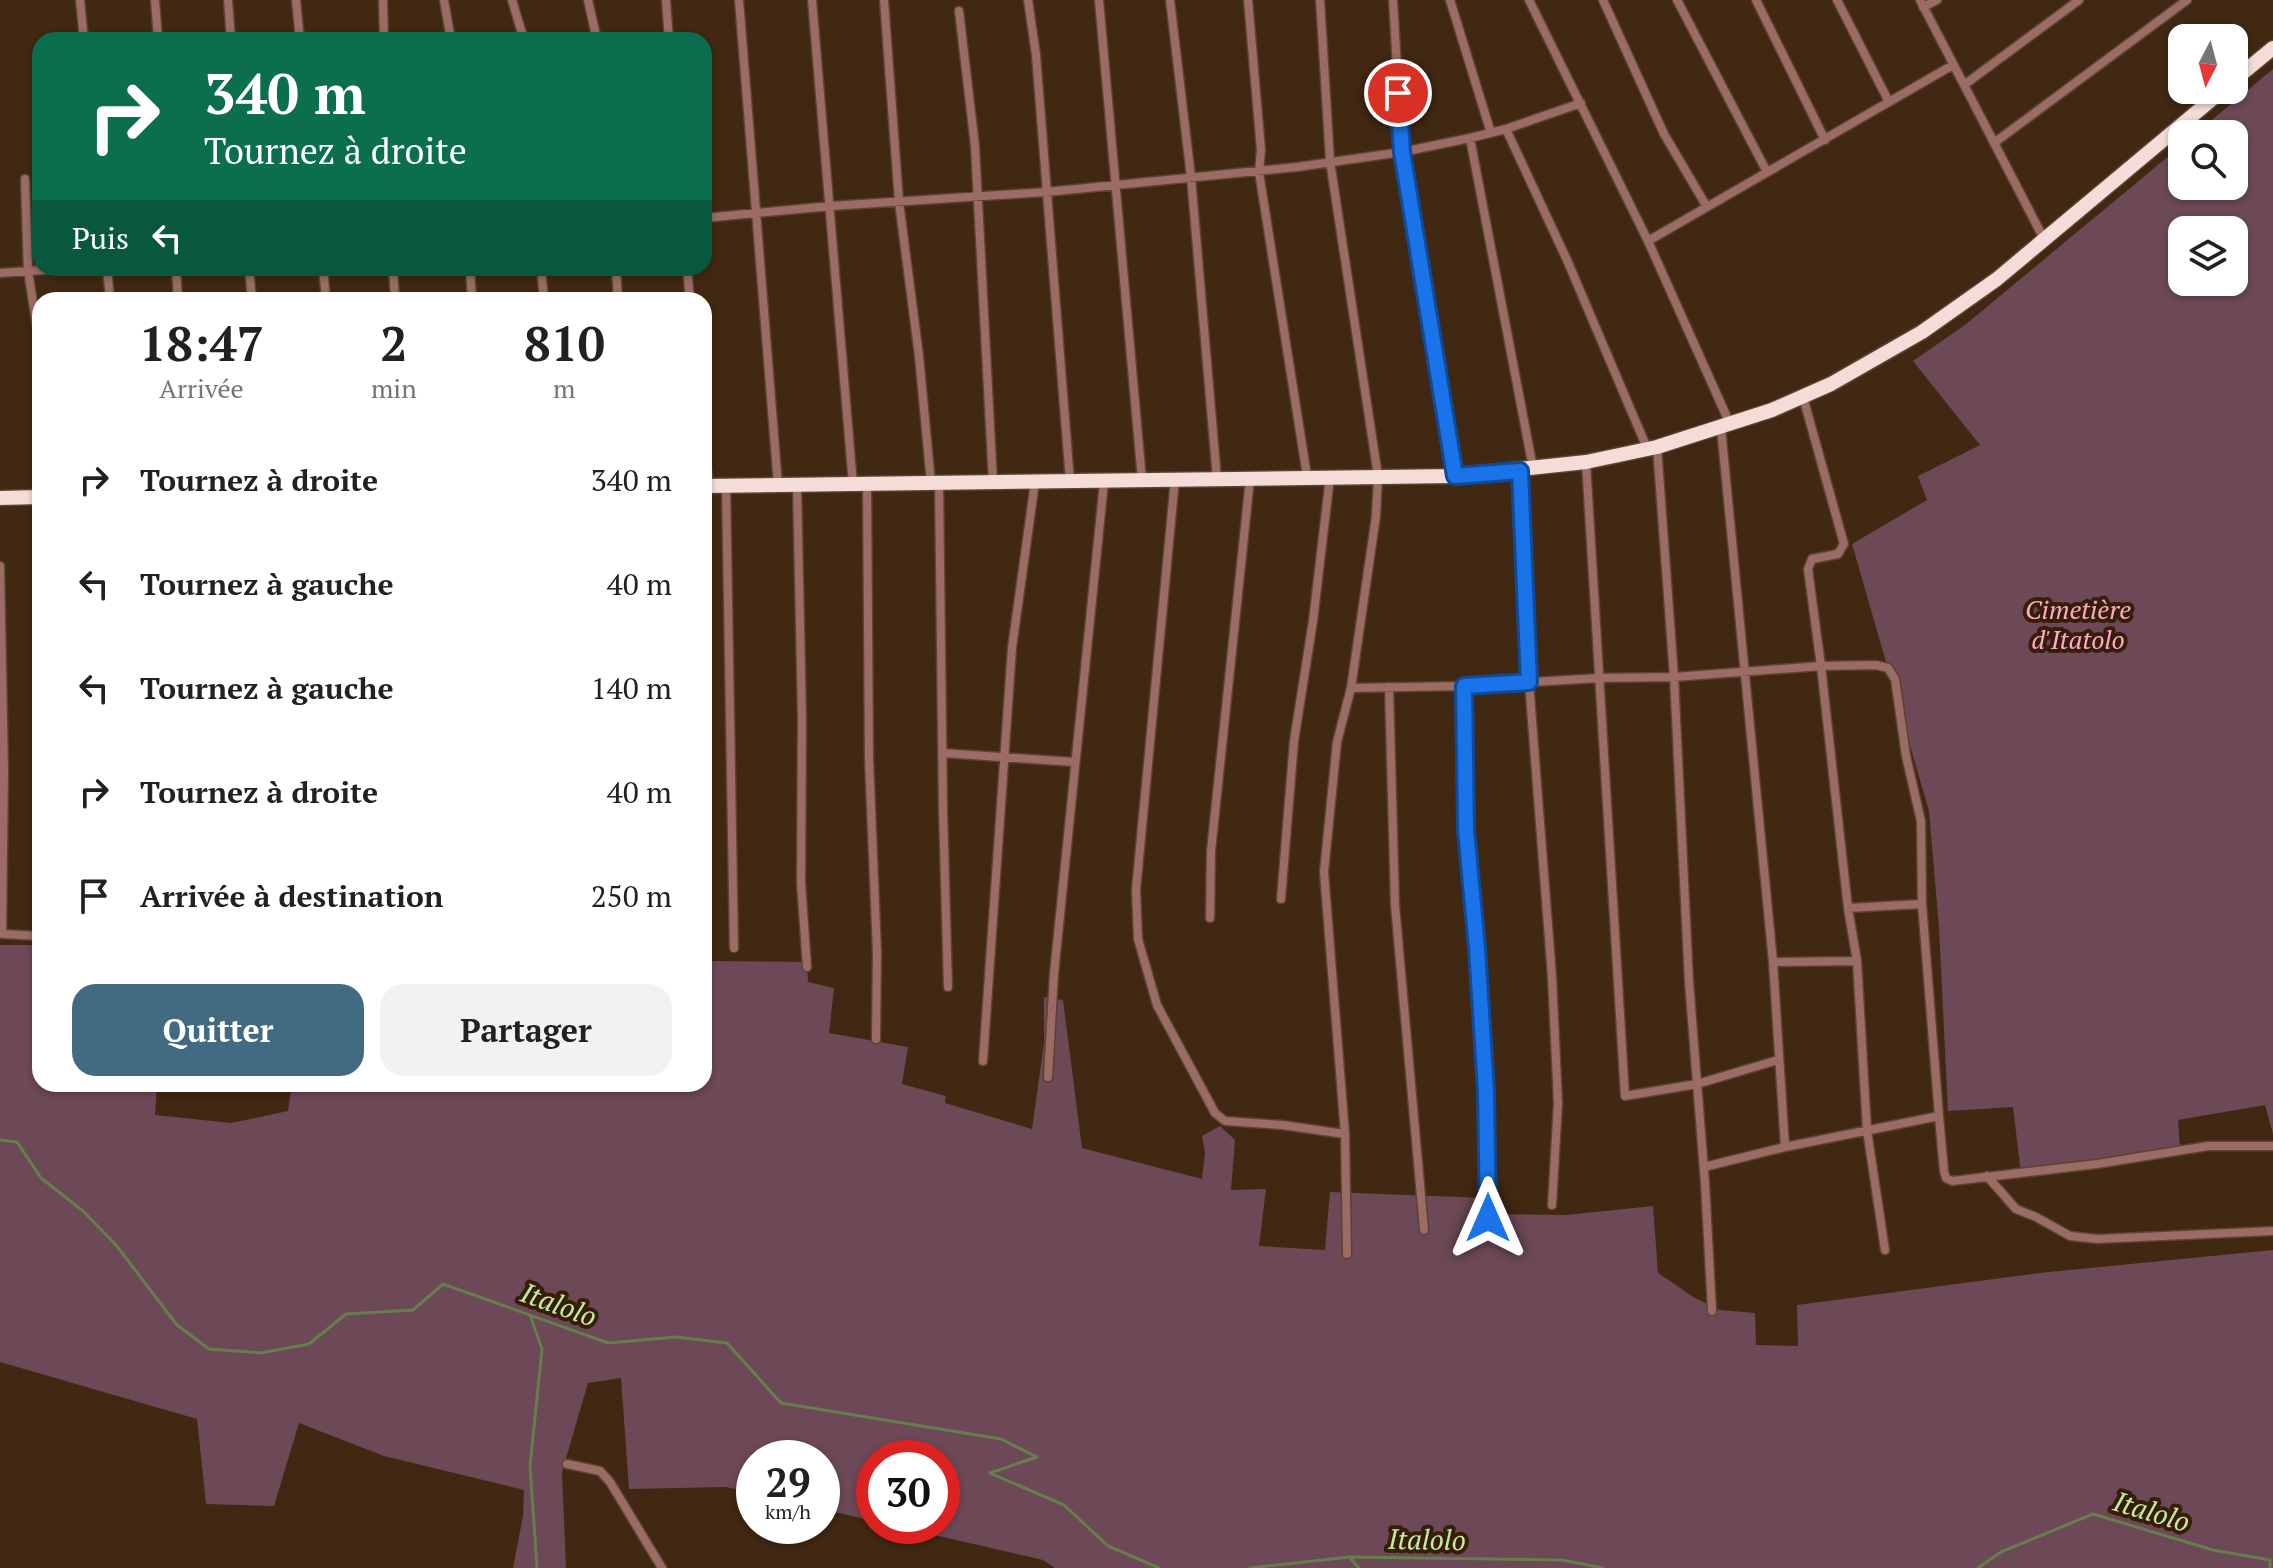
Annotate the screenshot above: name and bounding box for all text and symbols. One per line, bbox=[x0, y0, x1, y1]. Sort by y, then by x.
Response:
north arrow bbox=[2168, 24, 2248, 104]
map controls bbox=[2168, 24, 2248, 296]
text: 340 m bbox=[204, 56, 366, 130]
pin bbox=[1364, 59, 1432, 127]
icon: right bbox=[72, 64, 176, 168]
icon: arrive bbox=[1376, 71, 1420, 115]
button: search bbox=[2168, 120, 2248, 200]
text: Tournez à droite bbox=[204, 127, 467, 174]
icon: left bbox=[145, 216, 189, 260]
button: layers bbox=[2168, 216, 2248, 296]
text: Puis bbox=[72, 218, 129, 258]
text: 18:47 bbox=[139, 311, 264, 375]
text: 2 bbox=[380, 311, 407, 375]
text: 810 bbox=[524, 311, 605, 375]
text: Arrivée bbox=[159, 371, 244, 405]
text: min bbox=[371, 371, 417, 405]
text: m bbox=[553, 371, 576, 405]
icon: right bbox=[72, 458, 116, 502]
text: Tournez à droite bbox=[140, 460, 378, 500]
text: 340 m bbox=[591, 460, 672, 500]
icon: left bbox=[72, 562, 116, 606]
text: Tournez à gauche bbox=[140, 564, 394, 604]
text: 40 m bbox=[607, 564, 672, 604]
park label: Cimetière d'Itatolo bbox=[2025, 592, 2131, 656]
icon: left bbox=[72, 666, 116, 710]
text: Tournez à gauche bbox=[140, 668, 394, 708]
text: 140 m bbox=[591, 668, 672, 708]
icon: right bbox=[72, 770, 116, 814]
text: Tournez à droite bbox=[140, 772, 378, 812]
text: 40 m bbox=[607, 772, 672, 812]
icon: arrive bbox=[72, 874, 116, 918]
text: Arrivée à destination bbox=[140, 876, 443, 916]
text: 250 m bbox=[591, 876, 672, 916]
button: Quitter bbox=[72, 984, 364, 1076]
button: Partager bbox=[380, 984, 672, 1076]
position arrow bbox=[1446, 1176, 1530, 1260]
water label: Italolo bbox=[515, 1273, 602, 1335]
speed limit sign: 30 bbox=[856, 1440, 960, 1544]
text: 29 bbox=[765, 1455, 811, 1508]
water label: Italolo bbox=[2108, 1482, 2195, 1540]
text: km/h bbox=[765, 1498, 811, 1525]
water label: Italolo bbox=[1387, 1520, 1466, 1558]

